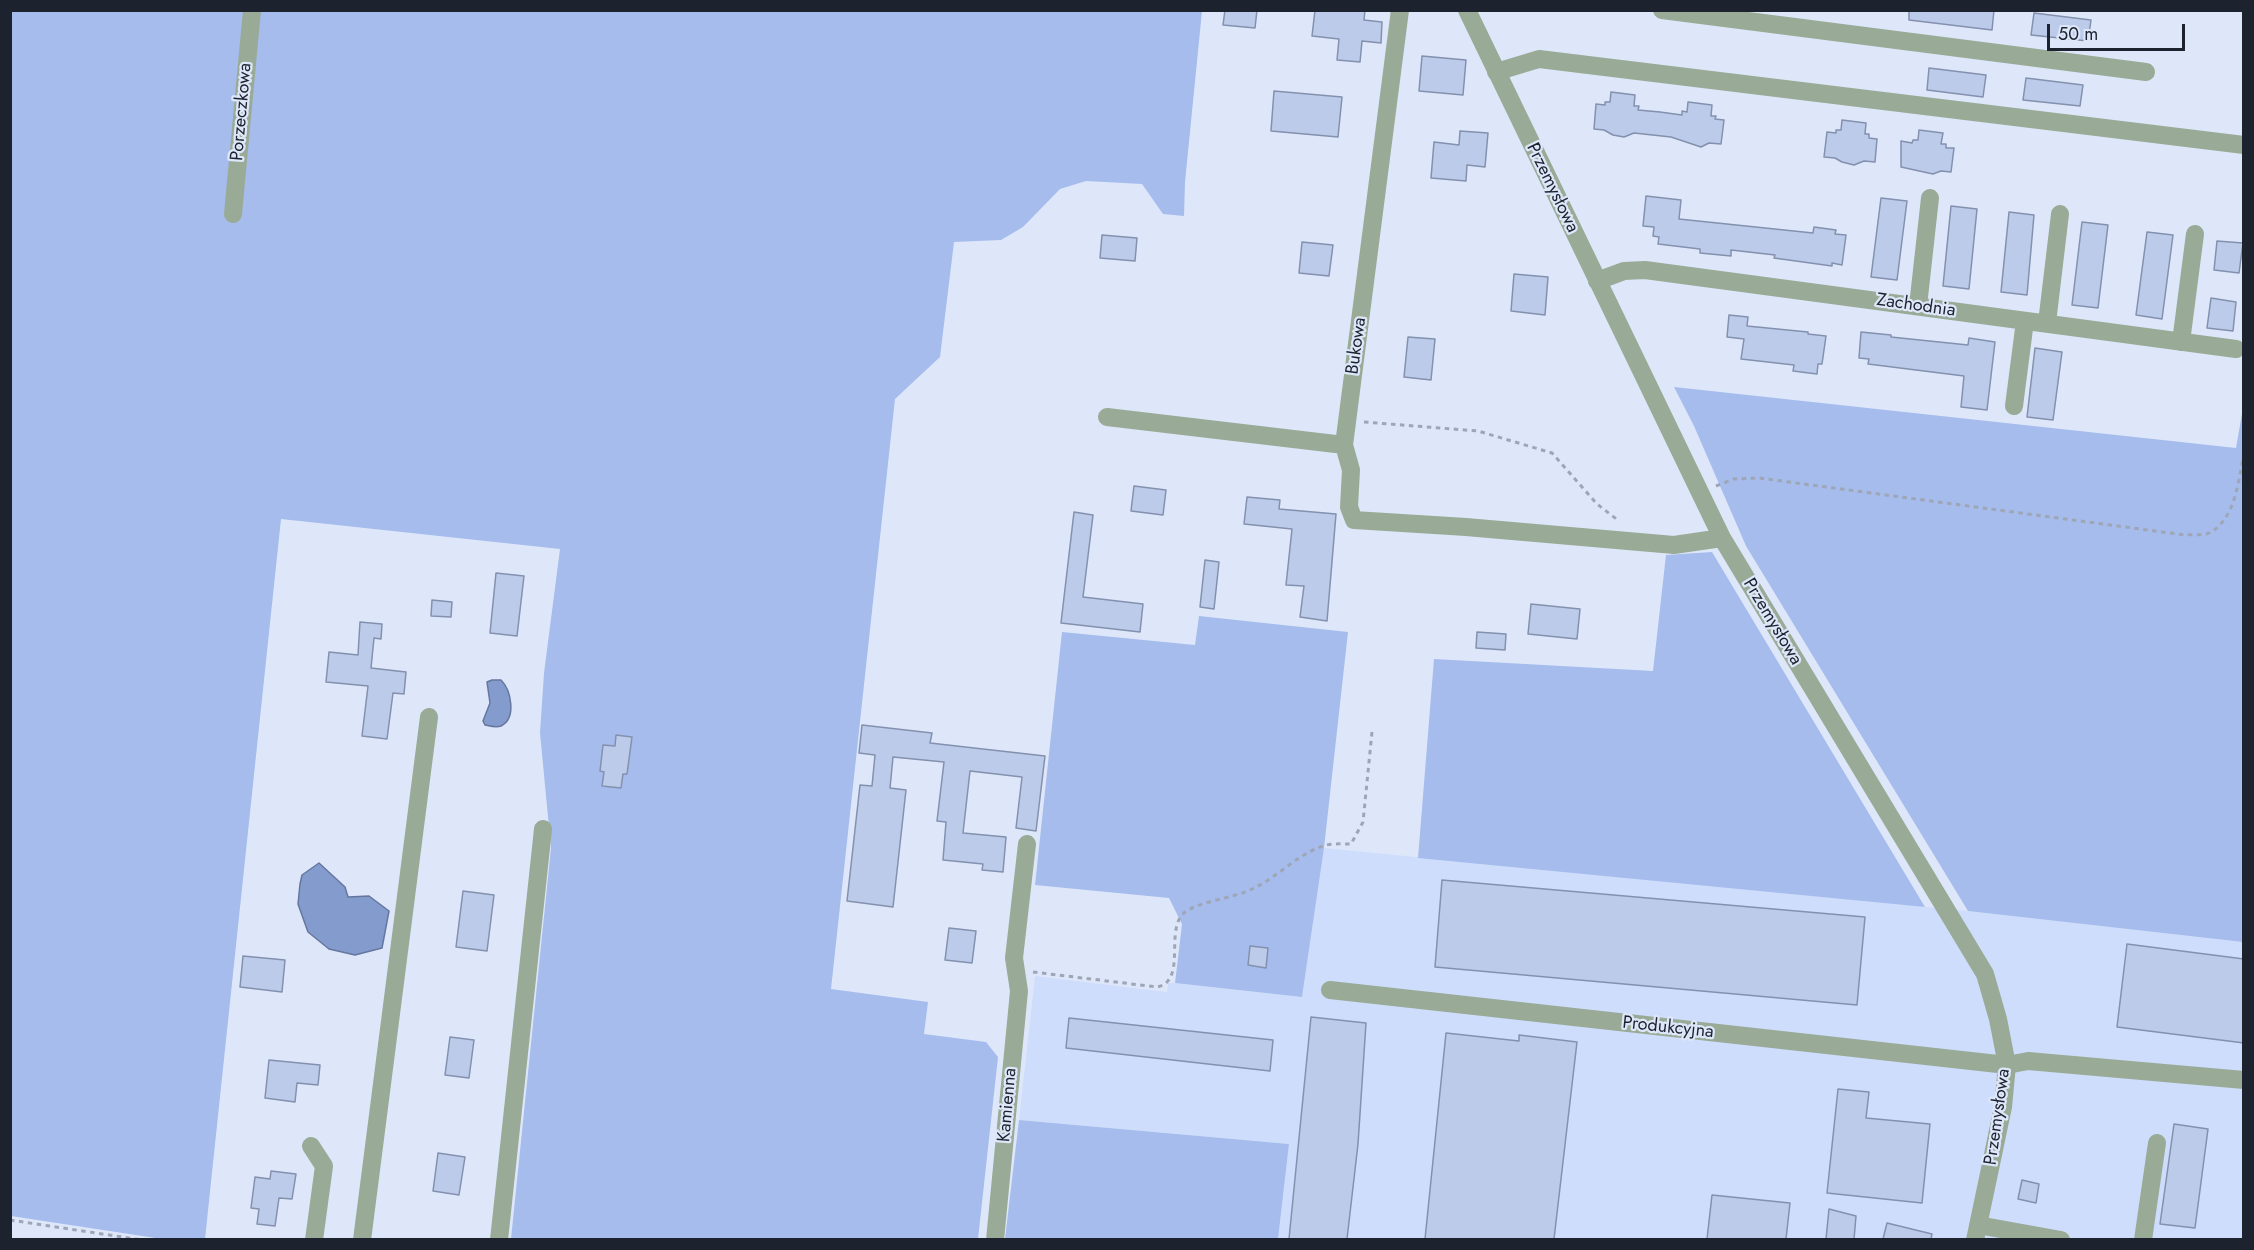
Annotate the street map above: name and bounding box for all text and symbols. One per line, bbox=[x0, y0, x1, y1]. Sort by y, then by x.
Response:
scale bar bbox=[2050, 12, 2188, 50]
text: 50 m bbox=[2058, 21, 2098, 47]
street label: Porzeczkowa bbox=[227, 62, 257, 162]
street label: Przemysłowa bbox=[1521, 140, 1583, 236]
street label: Zachodnia bbox=[1875, 290, 1957, 322]
street label: Bukowa bbox=[1342, 316, 1372, 376]
street label: Przemysłowa bbox=[1738, 575, 1806, 669]
street label: Produkcyjna bbox=[1621, 1012, 1715, 1044]
street label: Kamienna bbox=[994, 1067, 1022, 1143]
street label: Przemysłowa bbox=[1981, 1067, 2015, 1167]

